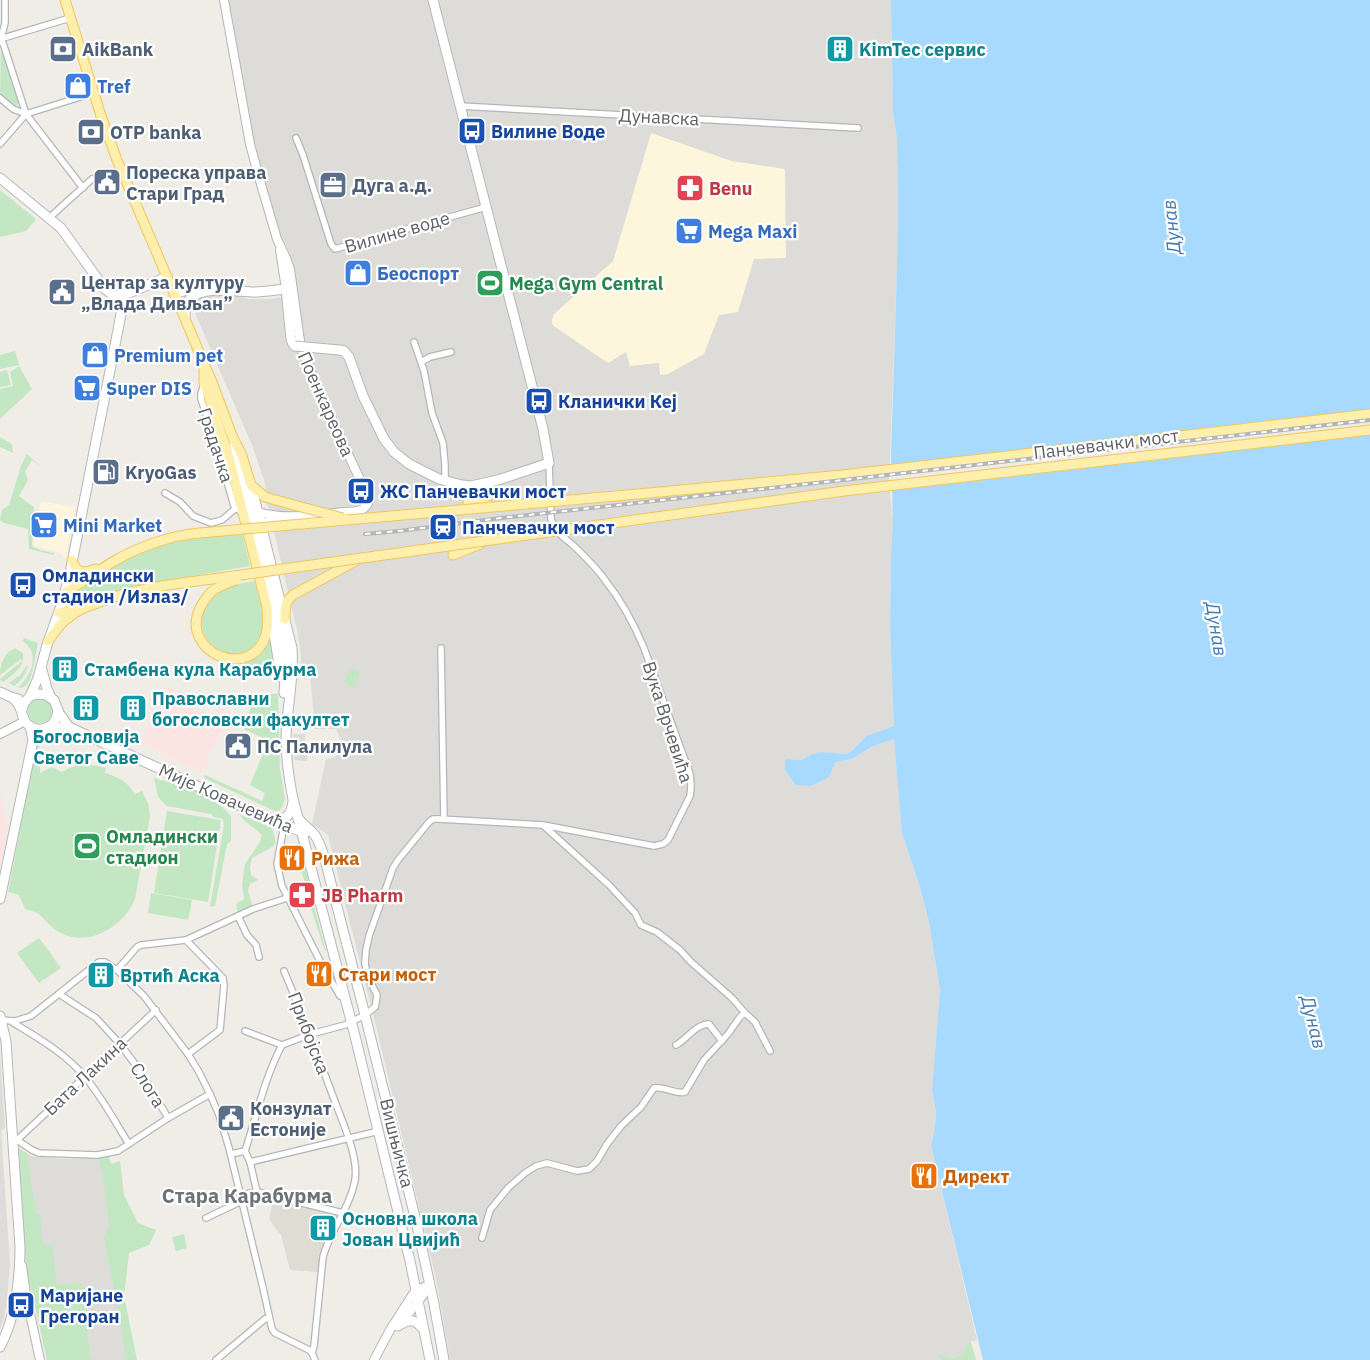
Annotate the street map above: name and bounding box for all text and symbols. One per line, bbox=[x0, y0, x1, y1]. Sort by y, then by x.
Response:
bank icon: AikBank bbox=[48, 34, 78, 64]
building icon: KimTec сервис bbox=[825, 34, 855, 64]
place label: AikBank bbox=[82, 38, 154, 61]
place label: KimTec сервис bbox=[859, 38, 986, 61]
shop icon: Tref bbox=[63, 71, 93, 101]
place label: Tref bbox=[97, 75, 131, 98]
street label: Дунавска bbox=[618, 103, 700, 131]
bus stop icon: Вилине Воде bbox=[457, 116, 487, 146]
bank icon: OTP banka bbox=[76, 117, 106, 147]
place label: Вилине Воде bbox=[491, 120, 605, 143]
place label: OTP banka bbox=[110, 121, 202, 144]
place label: Пореска управа Стари Град bbox=[126, 161, 266, 205]
public building icon: Пореска управа Стари Град bbox=[92, 167, 122, 197]
office icon: Дуга а.д. bbox=[318, 170, 348, 200]
pharmacy icon: Benu bbox=[675, 173, 705, 203]
place label: Дуга а.д. bbox=[352, 174, 432, 197]
place label: Benu bbox=[709, 177, 753, 200]
water label: Дунав bbox=[1156, 199, 1186, 257]
street label: Вилине воде bbox=[342, 206, 452, 258]
supermarket icon: Mega Maxi bbox=[674, 216, 704, 246]
place label: Mega Maxi bbox=[708, 220, 797, 243]
shop icon: Беоспорт bbox=[343, 258, 373, 288]
place label: Беоспорт bbox=[377, 262, 459, 285]
sports icon: Mega Gym Central bbox=[475, 268, 505, 298]
place label: Центар за културу „Влада Дивљан” bbox=[81, 271, 245, 315]
place label: Mega Gym Central bbox=[509, 272, 664, 295]
public building icon: Центар за културу „Влада Дивљан” bbox=[47, 277, 77, 307]
shop icon: Premium pet bbox=[80, 340, 110, 370]
place label: Premium pet bbox=[114, 344, 223, 367]
street label: Поенкареова bbox=[293, 348, 360, 460]
supermarket icon: Super DIS bbox=[72, 373, 102, 403]
place label: Super DIS bbox=[106, 377, 192, 400]
bus stop icon: Кланички Кеј bbox=[524, 386, 554, 416]
place label: Кланички Кеј bbox=[558, 390, 677, 413]
street label: Градачка bbox=[193, 405, 239, 486]
street label: Панчевачки мост bbox=[1032, 424, 1180, 464]
fuel station icon: KryoGas bbox=[91, 457, 121, 487]
place label: KryoGas bbox=[125, 461, 197, 484]
bus stop icon: ЖС Панчевачки мост bbox=[346, 476, 376, 506]
place label: ЖС Панчевачки мост bbox=[380, 480, 566, 503]
supermarket icon: Mini Market bbox=[29, 510, 59, 540]
station icon: Панчевачки мост bbox=[428, 512, 458, 542]
place label: Mini Market bbox=[63, 514, 162, 537]
place label: Панчевачки мост bbox=[462, 516, 615, 539]
place label: Омладински стадион /Излаз/ bbox=[42, 564, 189, 608]
bus stop icon: Омладински стадион /Излаз/ bbox=[8, 570, 38, 600]
water label: Дунав bbox=[1201, 598, 1233, 658]
building icon: Стамбена кула Карабурма bbox=[50, 654, 80, 684]
place label: Стамбена кула Карабурма bbox=[84, 658, 316, 681]
street label: Вука Врчевића bbox=[638, 658, 699, 786]
place label: Православни богословски факултет bbox=[152, 687, 350, 731]
building icon: Богословија Светог Саве bbox=[71, 693, 101, 723]
building icon: Православни богословски факултет bbox=[118, 693, 148, 723]
place label: Богословија Светог Саве bbox=[32, 725, 140, 769]
public building icon: ПС Палилула bbox=[223, 731, 253, 761]
place label: ПС Палилула bbox=[257, 735, 372, 758]
street label: Мије Ковачевића bbox=[155, 758, 297, 838]
place label: Омладински стадион bbox=[106, 825, 218, 869]
sports icon: Омладински стадион bbox=[72, 831, 102, 861]
restaurant icon: Рижа bbox=[277, 843, 307, 873]
place label: Рижа bbox=[311, 847, 359, 870]
pharmacy icon: JB Pharm bbox=[287, 880, 317, 910]
place label: JB Pharm bbox=[321, 884, 403, 907]
restaurant icon: Стари мост bbox=[304, 959, 334, 989]
building icon: Вртић Аска bbox=[86, 960, 116, 990]
place label: Стари мост bbox=[338, 963, 437, 986]
place label: Вртић Аска bbox=[120, 964, 220, 987]
street label: Прибојска bbox=[283, 988, 335, 1078]
water label: Дунав bbox=[1295, 991, 1332, 1051]
street label: Бата Лакина bbox=[39, 1031, 132, 1120]
street label: Слога bbox=[125, 1058, 171, 1112]
street label: Вишњичка bbox=[375, 1096, 419, 1190]
place label: Конзулат Естоније bbox=[250, 1097, 332, 1141]
public building icon: Конзулат Естоније bbox=[216, 1103, 246, 1133]
restaurant icon: Директ bbox=[909, 1161, 939, 1191]
place label: Директ bbox=[943, 1165, 1009, 1188]
district label: Стара Карабурма bbox=[162, 1182, 332, 1209]
place label: Основна школа Јован Цвијић bbox=[342, 1207, 478, 1251]
building icon: Основна школа Јован Цвијић bbox=[308, 1213, 338, 1243]
place label: Маријане Грегоран bbox=[40, 1284, 123, 1328]
bus stop icon: Маријане Грегоран bbox=[6, 1290, 36, 1320]

